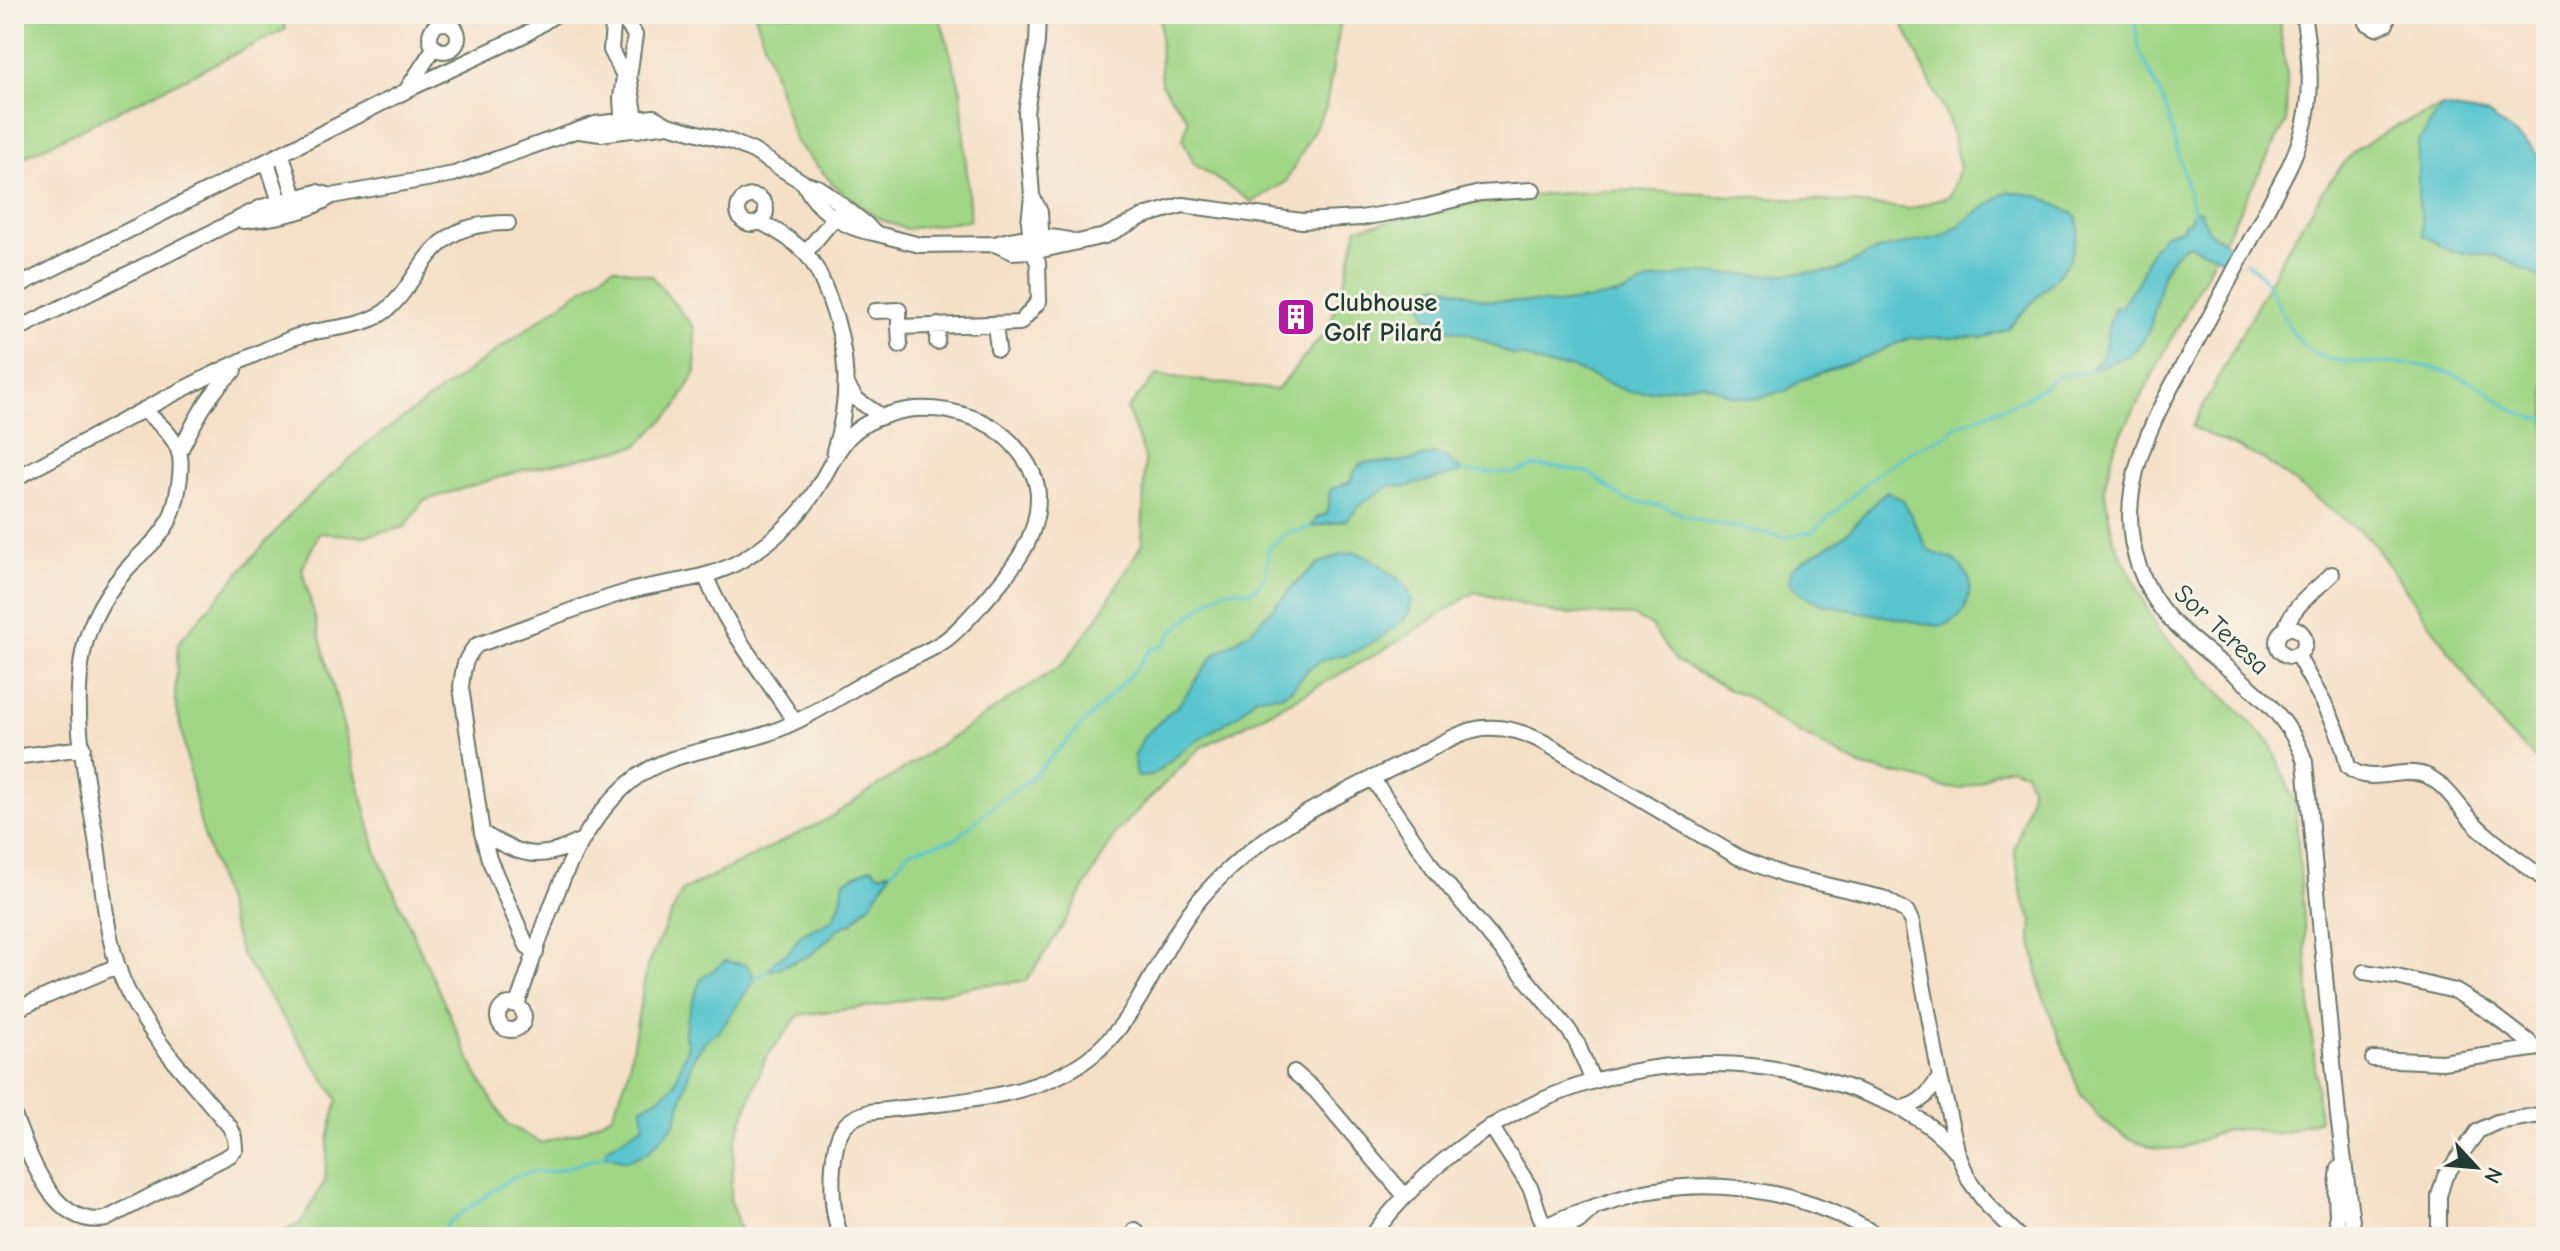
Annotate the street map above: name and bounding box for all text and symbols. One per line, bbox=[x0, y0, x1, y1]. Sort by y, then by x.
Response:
place label: Clubhouse Golf Pilará bbox=[1324, 288, 1442, 348]
building icon: Clubhouse Golf Pilará bbox=[1275, 296, 1317, 338]
street label: Sor Teresa bbox=[2168, 578, 2275, 681]
north arrow bbox=[2436, 1127, 2516, 1207]
text: N bbox=[2478, 1163, 2508, 1187]

